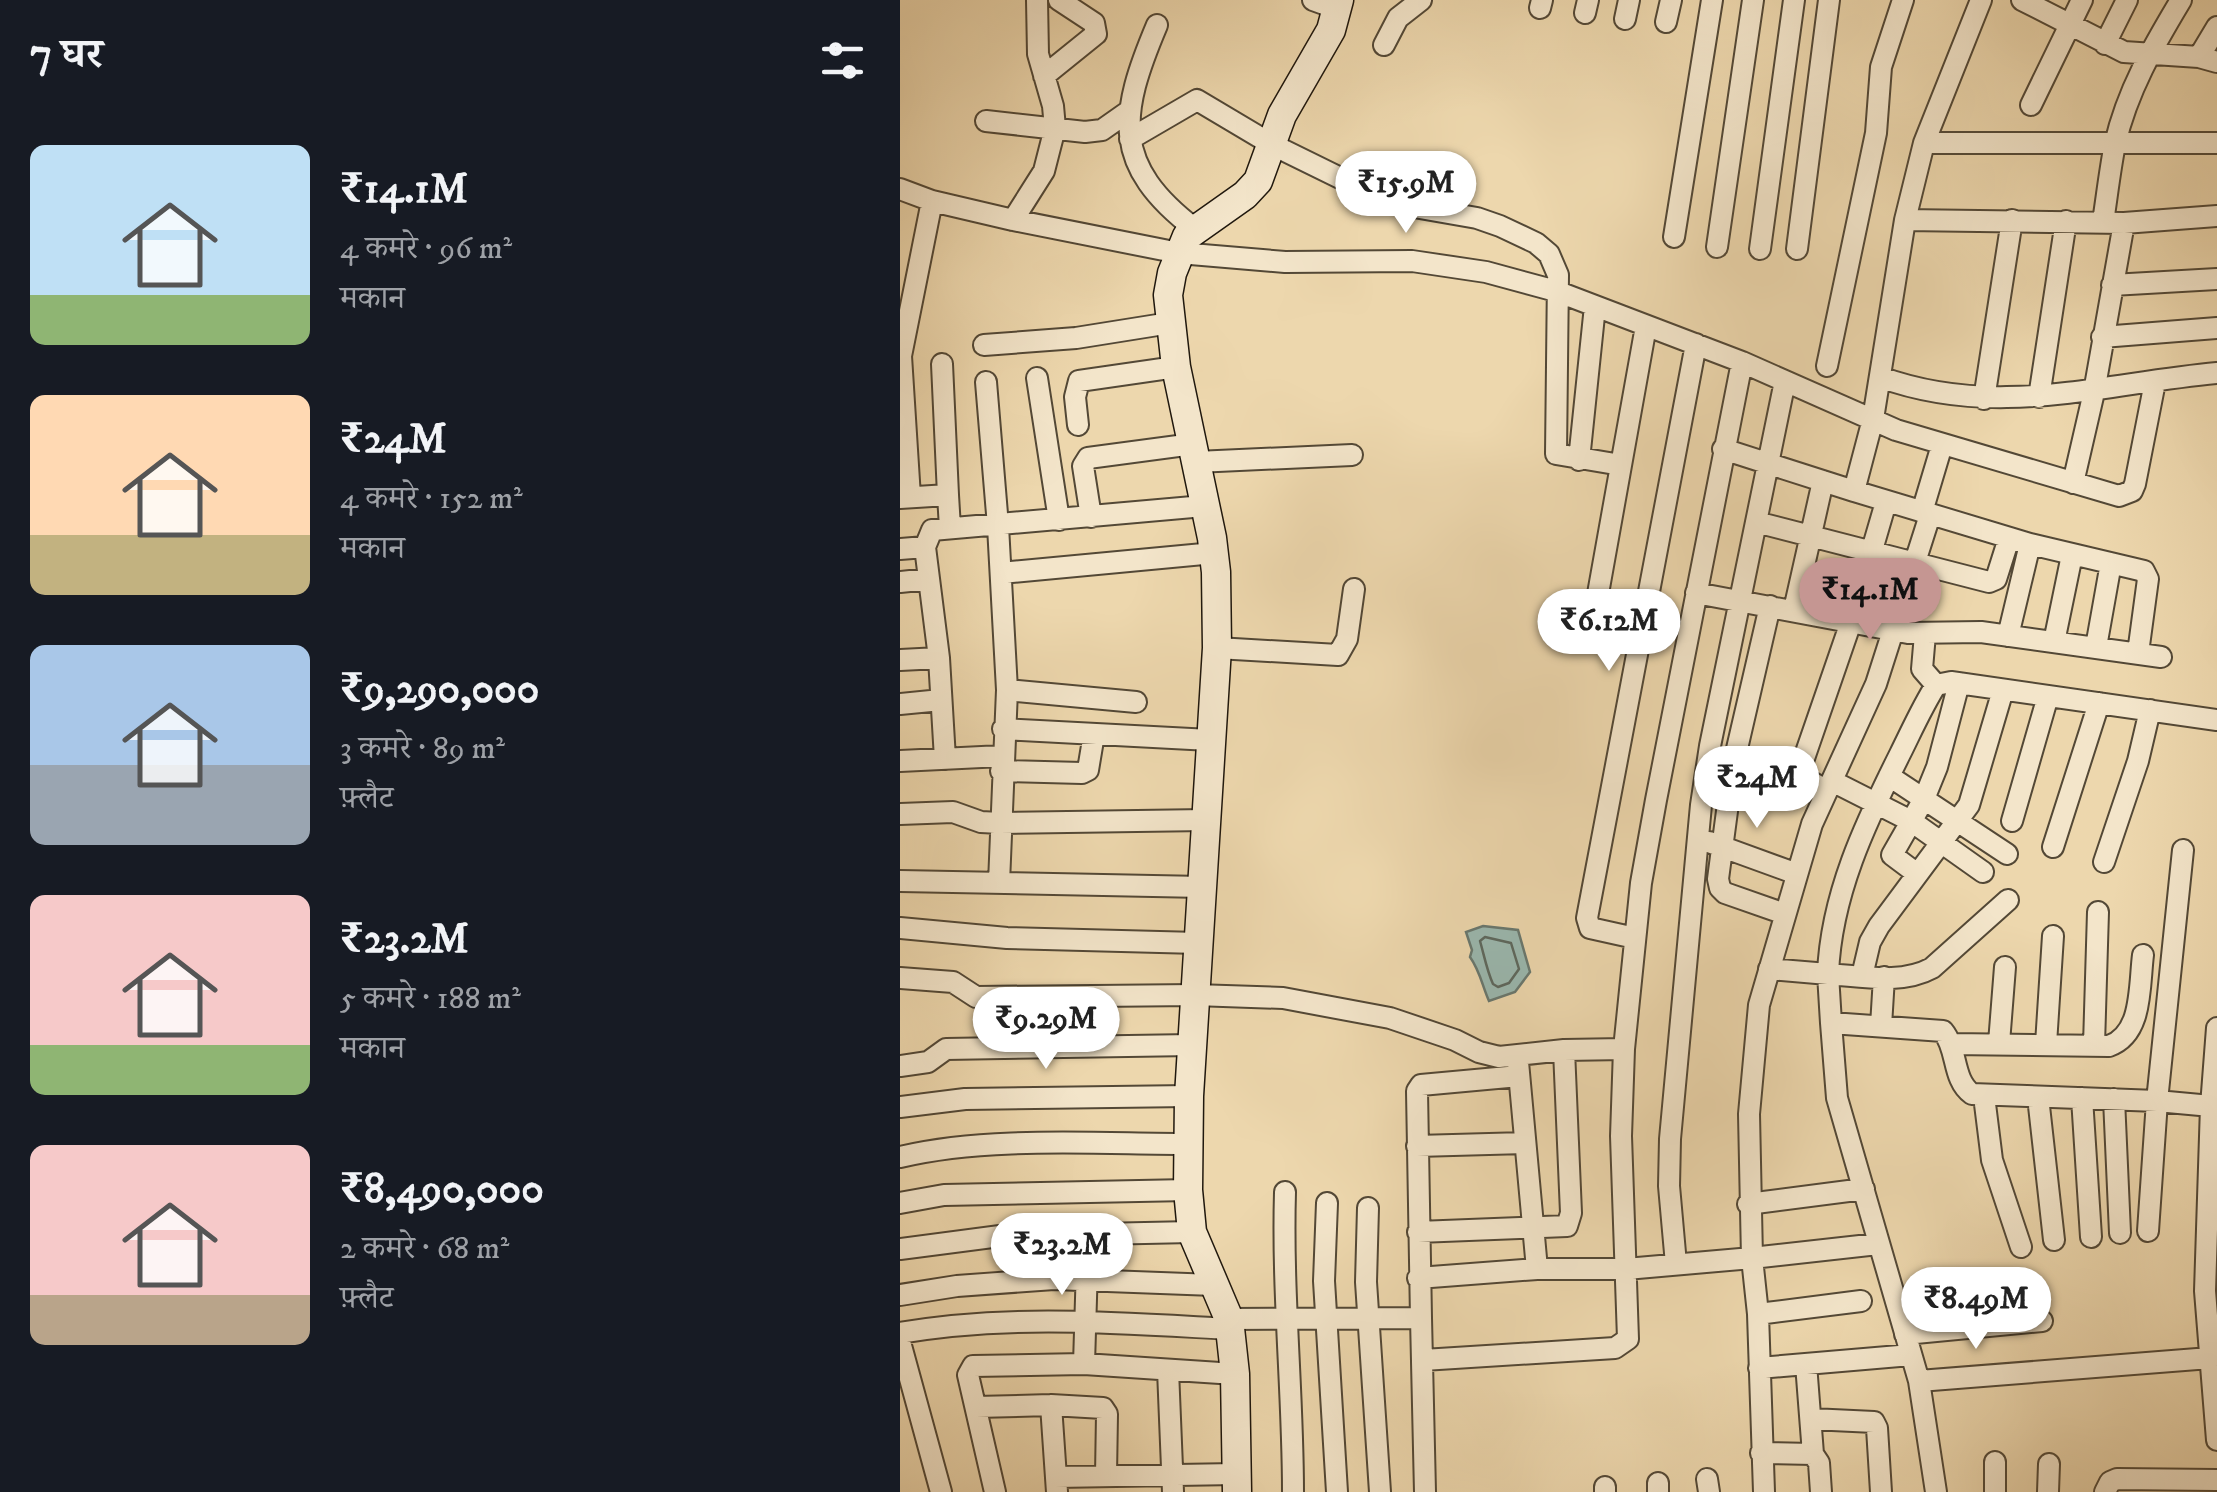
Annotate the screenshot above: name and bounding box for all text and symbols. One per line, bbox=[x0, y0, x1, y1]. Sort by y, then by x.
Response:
text: 7 घर bbox=[30, 29, 103, 81]
icon: filters bbox=[815, 33, 870, 88]
pin: ₹15.9M bbox=[1325, 151, 1487, 236]
text: ₹15.9M bbox=[1357, 163, 1455, 203]
text: ₹14.1M bbox=[340, 164, 468, 216]
icon: home bbox=[110, 185, 230, 305]
text: 4 कमरे · 96 m² bbox=[340, 229, 512, 269]
text: मकान bbox=[340, 279, 405, 319]
text: ₹24M bbox=[340, 414, 447, 466]
icon: home bbox=[110, 435, 230, 555]
text: 4 कमरे · 152 m² bbox=[340, 479, 523, 519]
text: मकान bbox=[340, 529, 405, 569]
pin: ₹14.1M bbox=[1789, 558, 1951, 643]
text: ₹14.1M bbox=[1821, 570, 1919, 610]
pin: ₹6.12M bbox=[1528, 589, 1690, 674]
text: ₹6.12M bbox=[1559, 601, 1659, 641]
text: ₹9,290,000 bbox=[340, 664, 539, 716]
icon: home bbox=[110, 685, 230, 805]
text: 3 कमरे · 89 m² bbox=[340, 729, 505, 769]
pin: ₹24M bbox=[1698, 746, 1816, 831]
text: ₹24M bbox=[1716, 758, 1798, 798]
text: फ़्लैट bbox=[340, 779, 393, 819]
text: ₹23.2M bbox=[340, 914, 469, 966]
icon: home bbox=[110, 935, 230, 1055]
text: 5 कमरे · 188 m² bbox=[340, 979, 521, 1019]
pin: ₹9.29M bbox=[965, 987, 1127, 1072]
text: ₹9.29M bbox=[995, 999, 1097, 1039]
text: मकान bbox=[340, 1029, 405, 1069]
text: ₹8,490,000 bbox=[340, 1164, 544, 1216]
icon: home bbox=[110, 1185, 230, 1305]
pin: ₹23.2M bbox=[981, 1213, 1143, 1298]
text: ₹23.2M bbox=[1013, 1225, 1111, 1265]
text: 2 कमरे · 68 m² bbox=[340, 1229, 509, 1269]
pin: ₹8.49M bbox=[1895, 1267, 2057, 1352]
text: फ़्लैट bbox=[340, 1279, 393, 1319]
text: ₹8.49M bbox=[1923, 1279, 2029, 1319]

